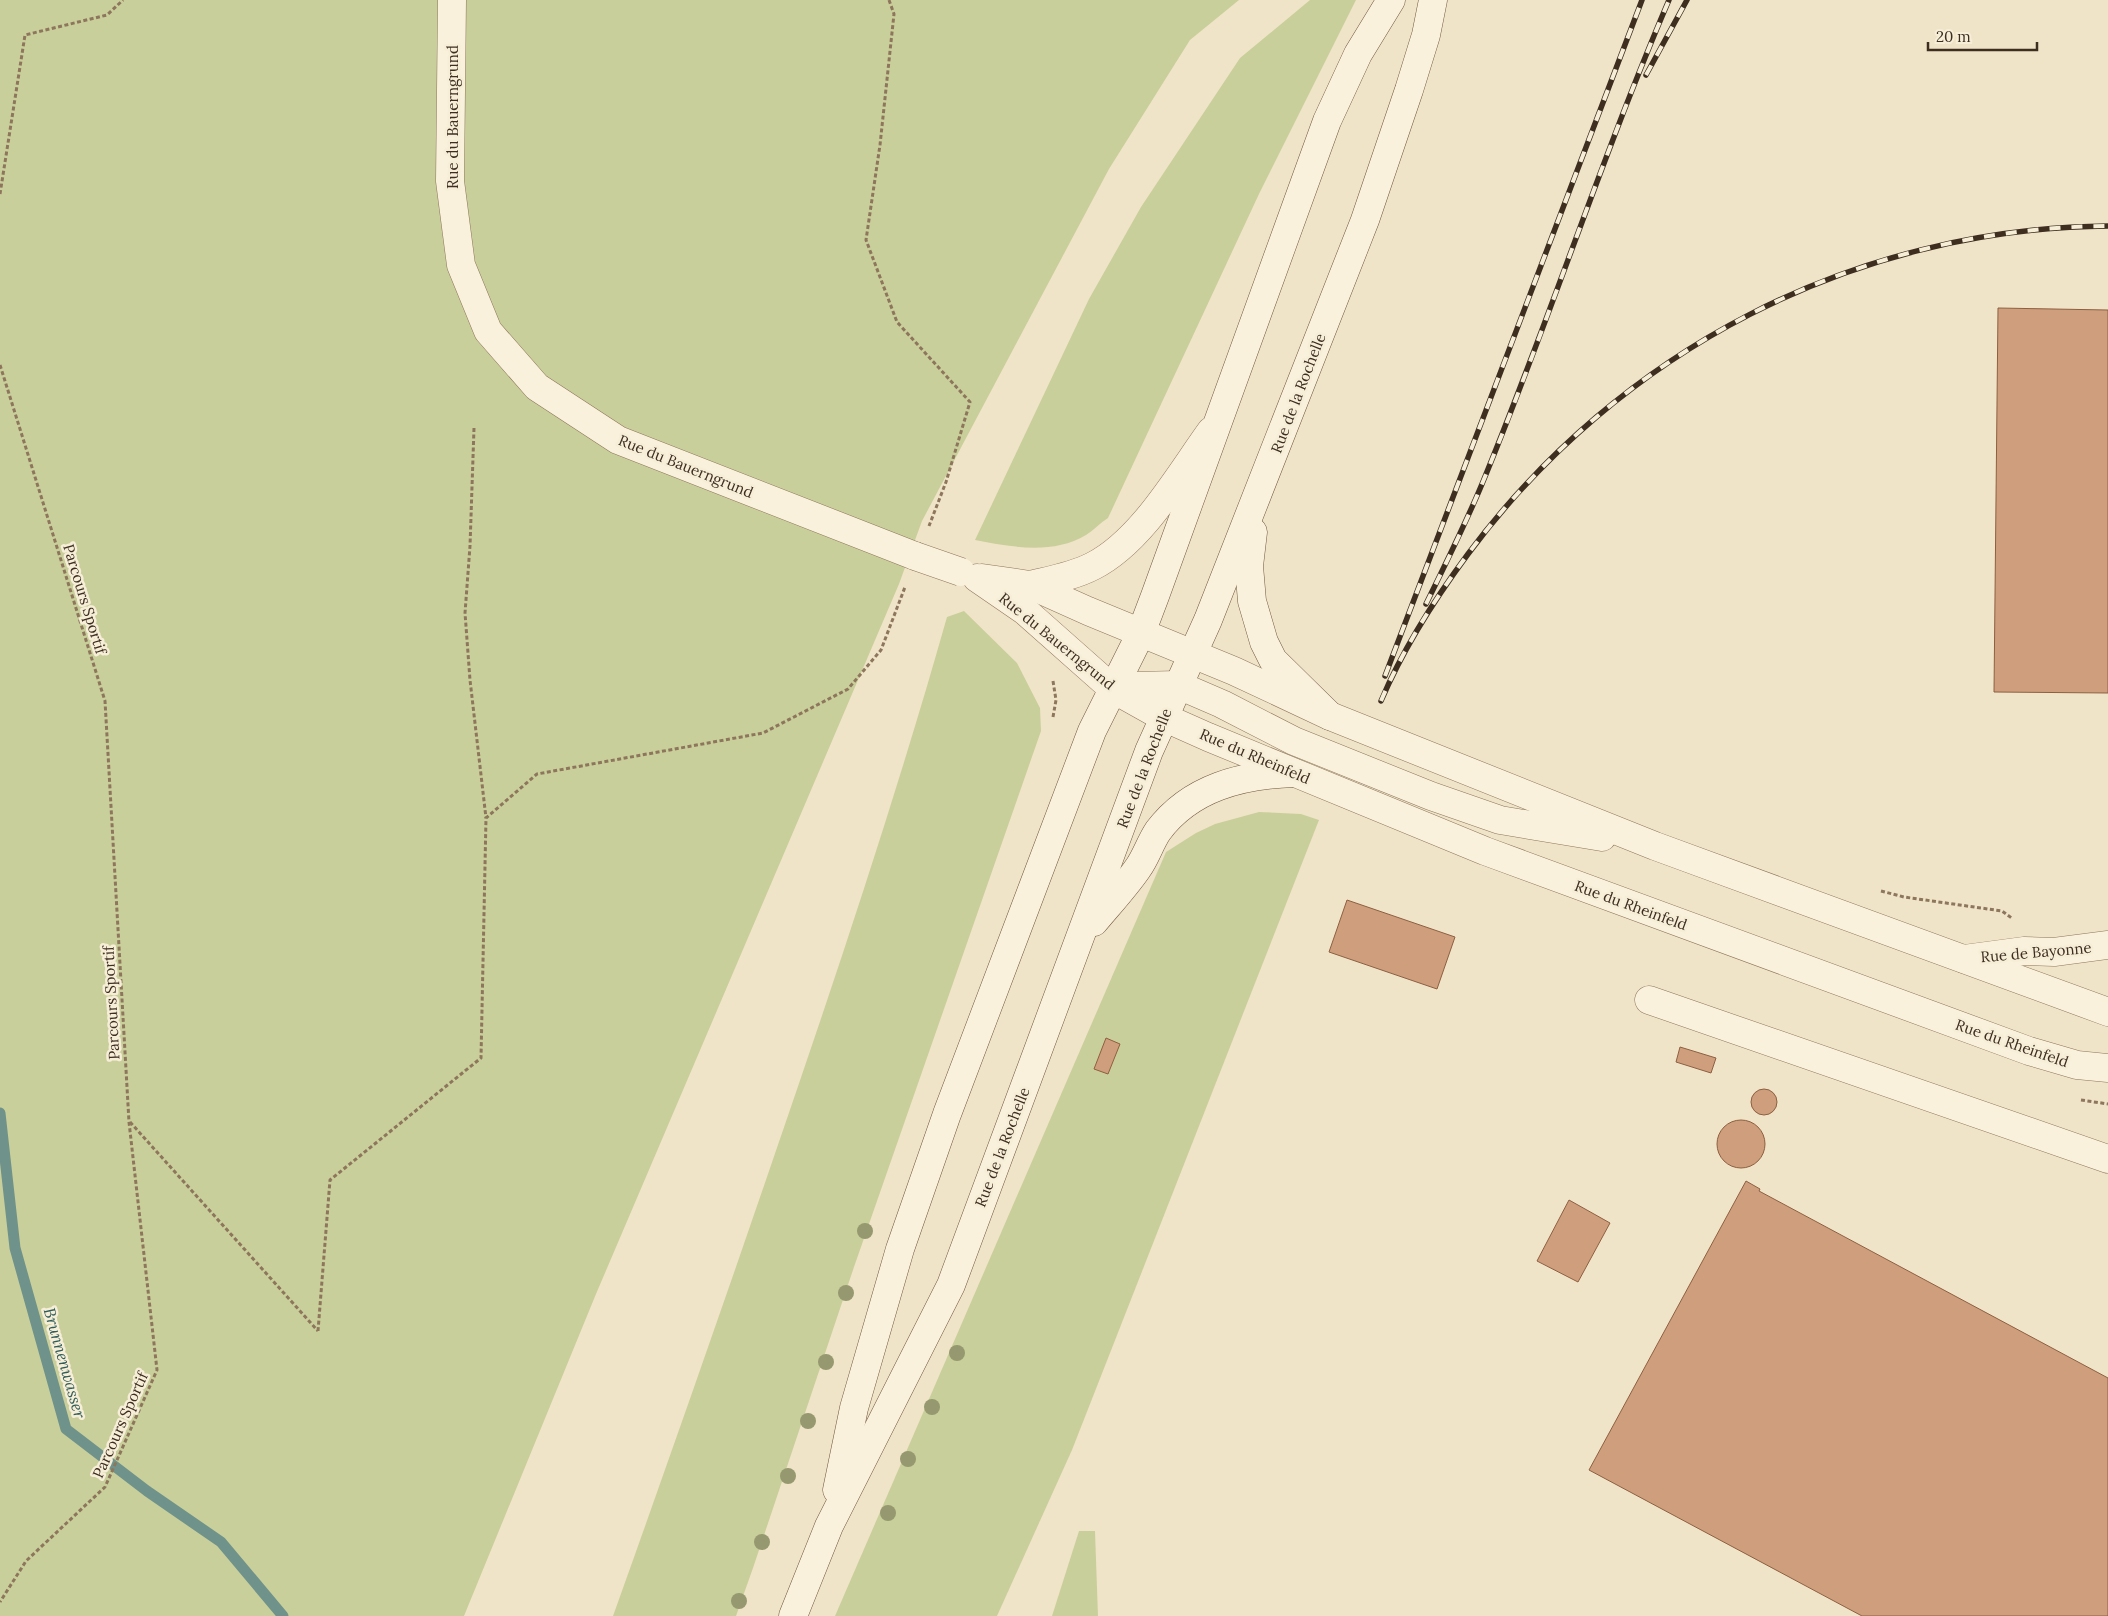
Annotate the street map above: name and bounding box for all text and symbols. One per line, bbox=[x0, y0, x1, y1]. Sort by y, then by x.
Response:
scale bar bbox=[1928, 20, 2037, 52]
text: 20 m bbox=[1936, 27, 1971, 46]
street label: Rue du Bauerngrund bbox=[443, 45, 462, 189]
street label: Rue de la Rochelle bbox=[1266, 330, 1330, 456]
street label: Rue du Bauerngrund bbox=[616, 430, 756, 502]
street label: Parcours Sportif bbox=[59, 542, 111, 657]
street label: Rue du Bauerngrund bbox=[995, 588, 1119, 694]
street label: Rue de la Rochelle bbox=[1112, 705, 1176, 831]
street label: Rue du Rheinfeld bbox=[1197, 724, 1313, 788]
street label: Rue du Rheinfeld bbox=[1572, 876, 1690, 934]
street label: Rue de Bayonne bbox=[1980, 938, 2092, 966]
street label: Parcours Sportif bbox=[98, 945, 123, 1060]
street label: Rue du Rheinfeld bbox=[1953, 1015, 2071, 1071]
street label: Rue de la Rochelle bbox=[970, 1084, 1034, 1210]
water label: Brunnenwasser bbox=[40, 1305, 91, 1421]
street label: Parcours Sportif bbox=[88, 1368, 152, 1481]

